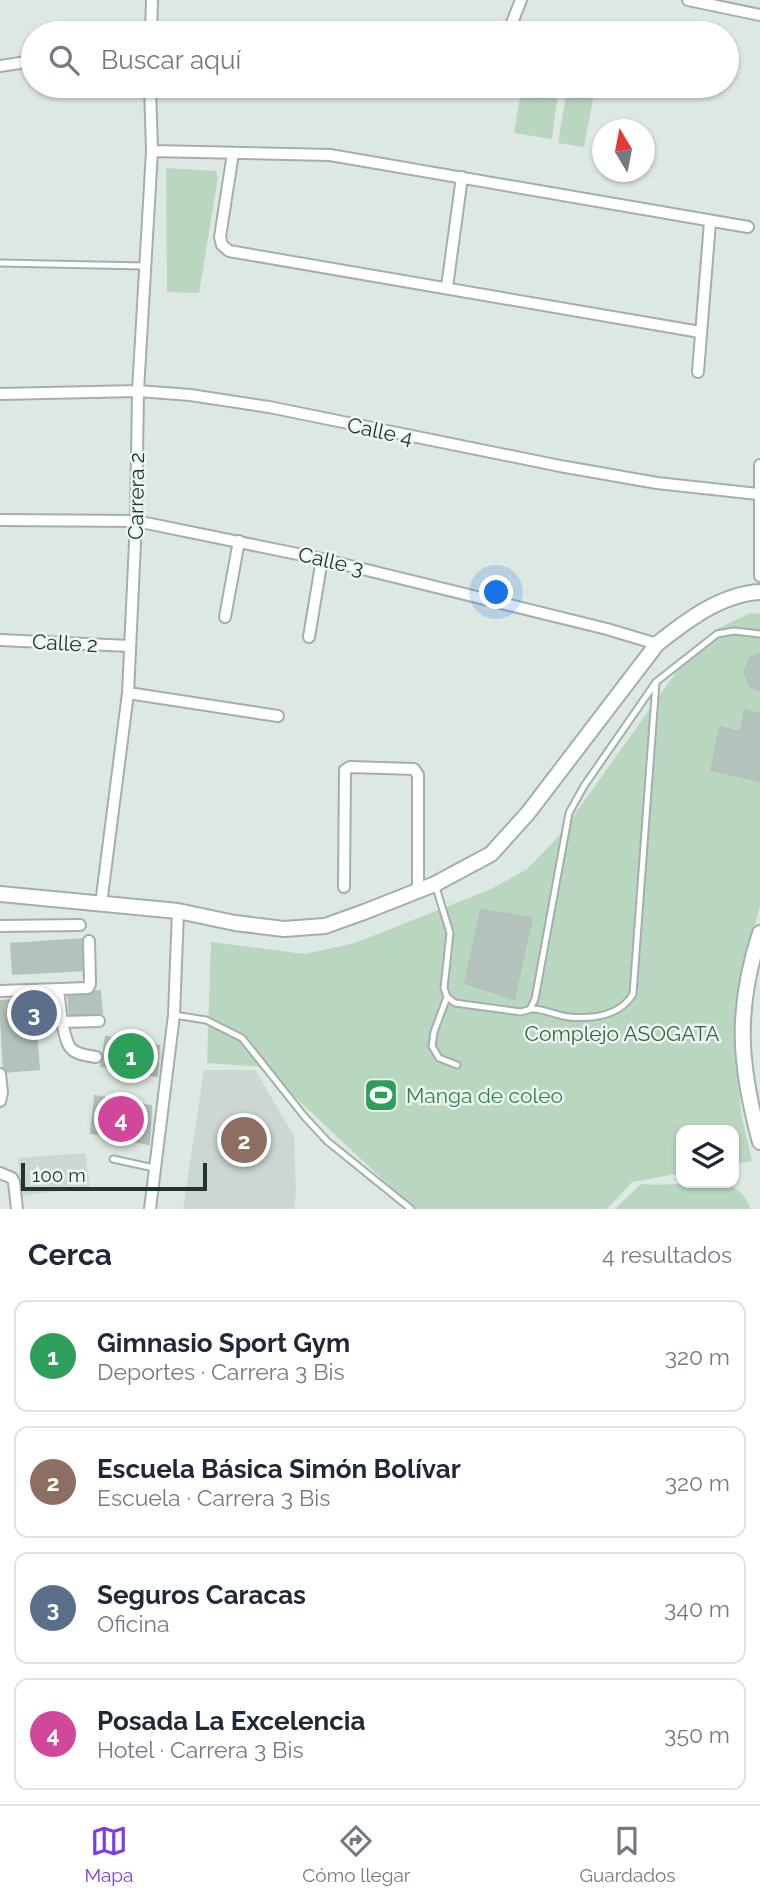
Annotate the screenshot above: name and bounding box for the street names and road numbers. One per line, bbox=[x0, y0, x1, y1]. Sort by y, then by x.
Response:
street label: Calle 4 bbox=[345, 412, 415, 450]
street label: Carrera 2 bbox=[123, 452, 149, 540]
street label: Calle 3 bbox=[296, 541, 366, 581]
street label: Calle 2 bbox=[31, 629, 99, 657]

